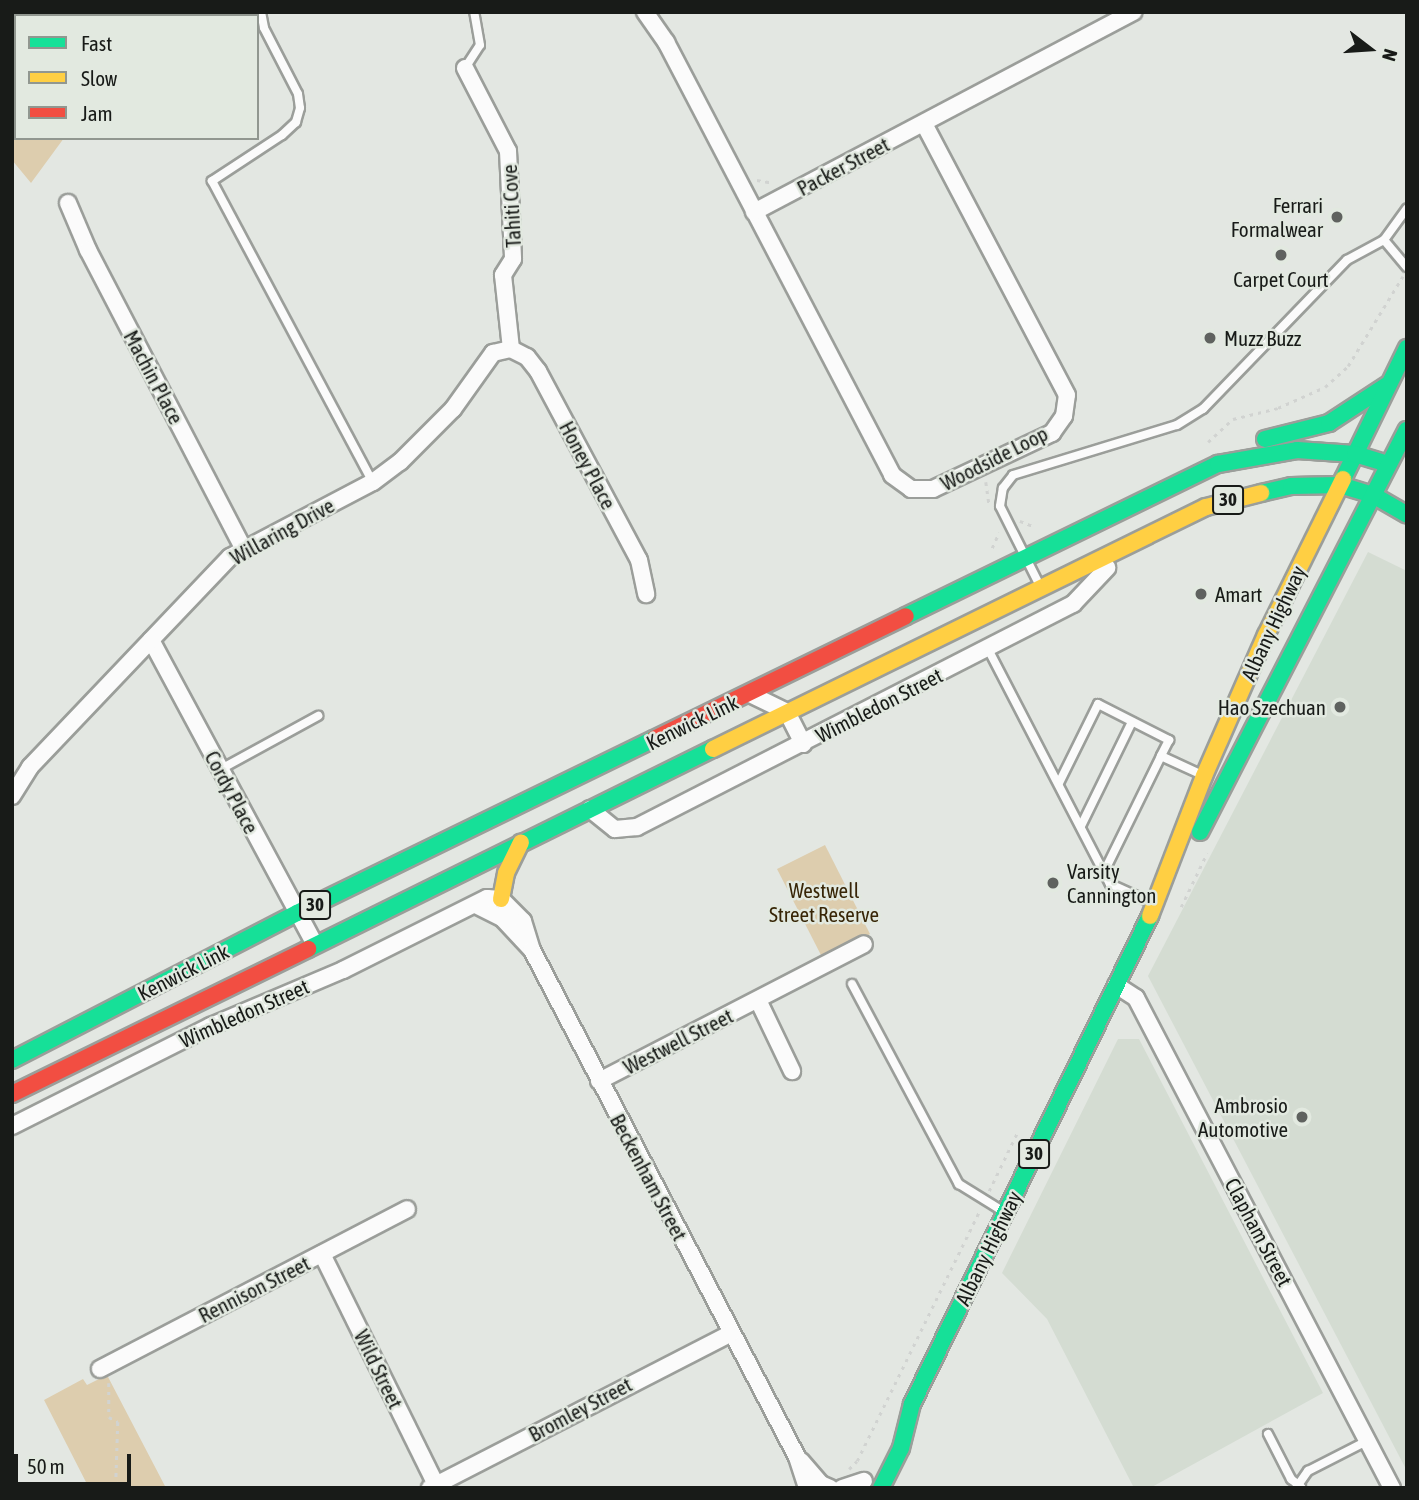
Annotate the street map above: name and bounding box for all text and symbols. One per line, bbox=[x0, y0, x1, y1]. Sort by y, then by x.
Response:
legend bbox=[14, 14, 259, 140]
north arrow bbox=[1335, 14, 1405, 84]
text: Fast bbox=[81, 31, 112, 55]
text: N bbox=[1378, 47, 1402, 64]
text: Slow bbox=[81, 66, 117, 90]
text: Jam bbox=[81, 101, 113, 125]
street label: Packer Street bbox=[793, 131, 893, 201]
street label: Tahiti Cove bbox=[496, 164, 526, 248]
place label: Ferrari Formalwear bbox=[1231, 192, 1323, 242]
marker: Ferrari Formalwear bbox=[1329, 209, 1345, 225]
marker: Carpet Court bbox=[1273, 247, 1289, 263]
place label: Carpet Court bbox=[1233, 266, 1329, 292]
place label: Muzz Buzz bbox=[1224, 325, 1301, 351]
street label: Machin Place bbox=[119, 326, 189, 428]
marker: Muzz Buzz bbox=[1202, 330, 1218, 346]
street label: Honey Place bbox=[554, 417, 622, 513]
street label: Woodside Loop bbox=[936, 420, 1052, 496]
road number: 30 bbox=[1210, 485, 1246, 516]
street label: Willaring Drive bbox=[226, 492, 338, 570]
street label: Albany Highway bbox=[1235, 561, 1311, 685]
place label: Amart bbox=[1215, 581, 1262, 607]
marker: Amart bbox=[1193, 586, 1209, 602]
street label: Wimbledon Street bbox=[811, 662, 947, 748]
street label: Kenwick Link bbox=[642, 689, 742, 755]
place label: Hao Szechuan bbox=[1218, 694, 1326, 720]
marker: Hao Szechuan bbox=[1332, 699, 1348, 715]
street label: Cordy Place bbox=[200, 746, 264, 838]
place label: Varsity Cannington bbox=[1067, 858, 1157, 908]
marker: Varsity Cannington bbox=[1045, 875, 1061, 891]
park label: Westwell Street Reserve bbox=[769, 877, 879, 927]
road number: 30 bbox=[298, 890, 332, 920]
street label: Kenwick Link bbox=[133, 938, 233, 1006]
street label: Wimbledon Street bbox=[175, 973, 313, 1053]
street label: Westwell Street bbox=[619, 1003, 737, 1079]
place label: Ambrosio Automotive bbox=[1198, 1092, 1288, 1142]
street label: Beckenham Street bbox=[605, 1109, 693, 1245]
marker: Ambrosio Automotive bbox=[1294, 1109, 1310, 1125]
road number: 30 bbox=[1016, 1138, 1052, 1170]
street label: Clapham Street bbox=[1220, 1174, 1298, 1290]
street label: Albany Highway bbox=[949, 1187, 1027, 1309]
street label: Rennison Street bbox=[194, 1250, 314, 1328]
street label: Wild Street bbox=[349, 1326, 409, 1412]
street label: Bromley Street bbox=[524, 1371, 636, 1447]
scale bar bbox=[18, 1440, 135, 1484]
text: 50 m bbox=[27, 1454, 65, 1478]

